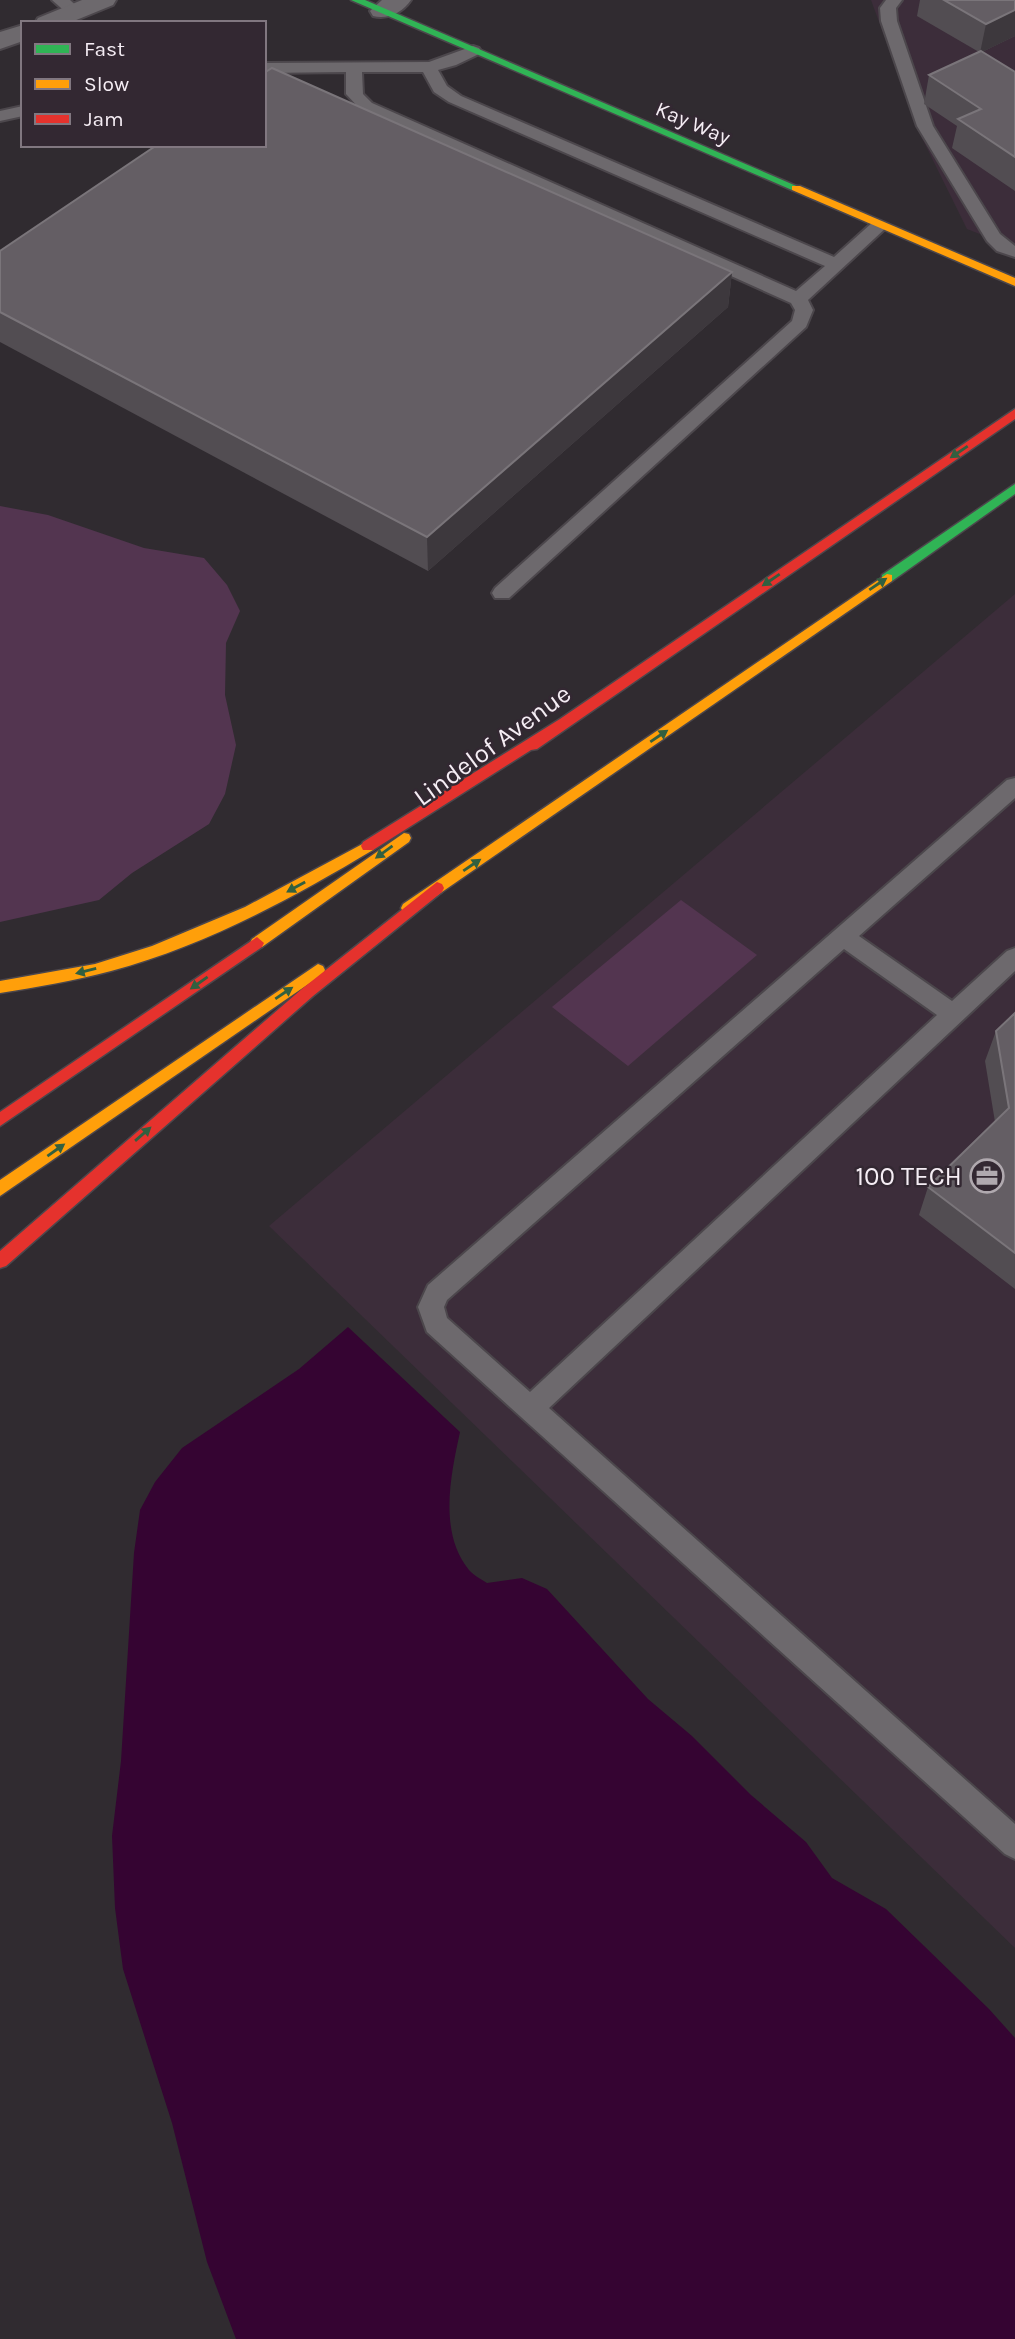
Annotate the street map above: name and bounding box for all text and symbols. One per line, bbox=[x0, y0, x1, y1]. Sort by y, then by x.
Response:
legend bbox=[21, 21, 266, 147]
text: Fast bbox=[84, 37, 125, 61]
text: Slow bbox=[84, 72, 129, 96]
street label: Kay Way bbox=[652, 97, 734, 149]
text: Jam bbox=[84, 107, 124, 131]
one-way arrow bbox=[950, 445, 968, 459]
one-way arrow bbox=[762, 573, 780, 587]
one-way arrow bbox=[868, 578, 887, 591]
street label: Lindelof Avenue bbox=[408, 678, 577, 813]
one-way arrow bbox=[650, 730, 669, 743]
one-way arrow bbox=[375, 845, 393, 859]
one-way arrow bbox=[463, 858, 481, 872]
one-way arrow bbox=[286, 881, 306, 893]
one-way arrow bbox=[74, 966, 96, 977]
one-way arrow bbox=[190, 976, 208, 990]
one-way arrow bbox=[275, 986, 293, 1000]
one-way arrow bbox=[134, 1127, 151, 1143]
one-way arrow bbox=[47, 1143, 65, 1157]
office icon: 100 TECH bbox=[968, 1157, 1006, 1195]
place label: 100 TECH bbox=[855, 1161, 962, 1192]

